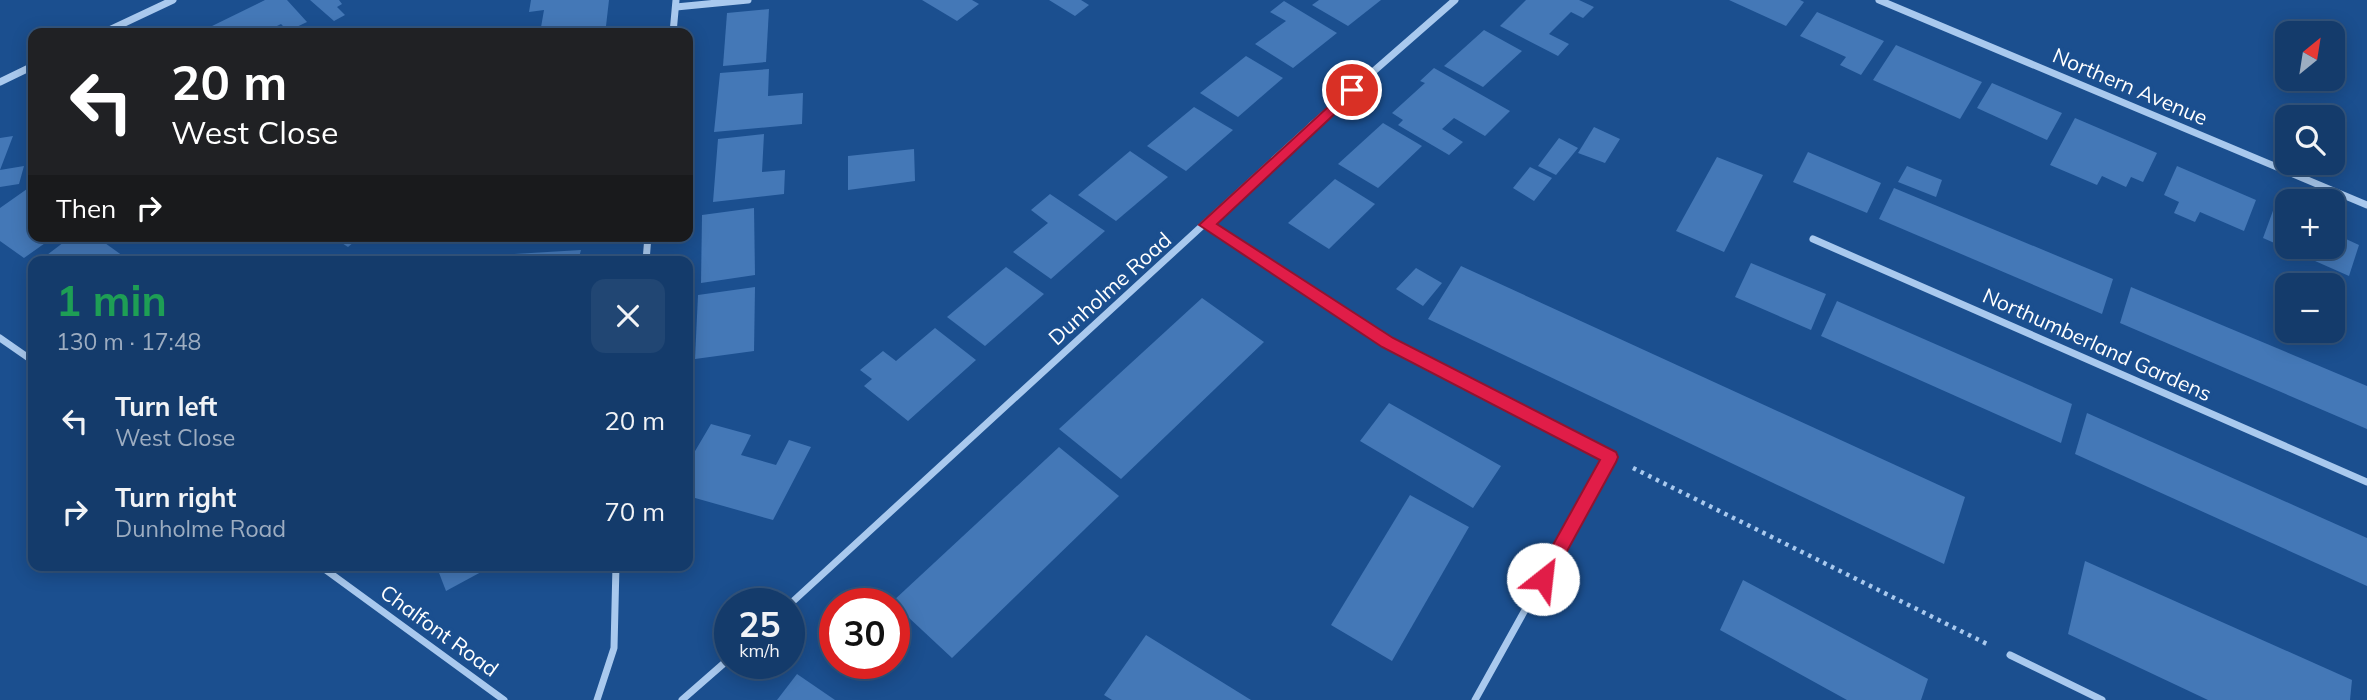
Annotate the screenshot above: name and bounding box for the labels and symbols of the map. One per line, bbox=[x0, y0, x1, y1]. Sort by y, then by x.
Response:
north arrow bbox=[2275, 21, 2345, 91]
street label: Northern Avenue bbox=[2049, 42, 2212, 130]
pin bbox=[1322, 60, 1382, 120]
street label: Dunholme Road bbox=[1043, 226, 1176, 350]
street label: Northumberland Gardens bbox=[1979, 282, 2216, 406]
position arrow bbox=[1506, 542, 1580, 616]
street label: Chalfont Road bbox=[375, 579, 504, 682]
speed limit sign: 30 bbox=[819, 588, 910, 679]

